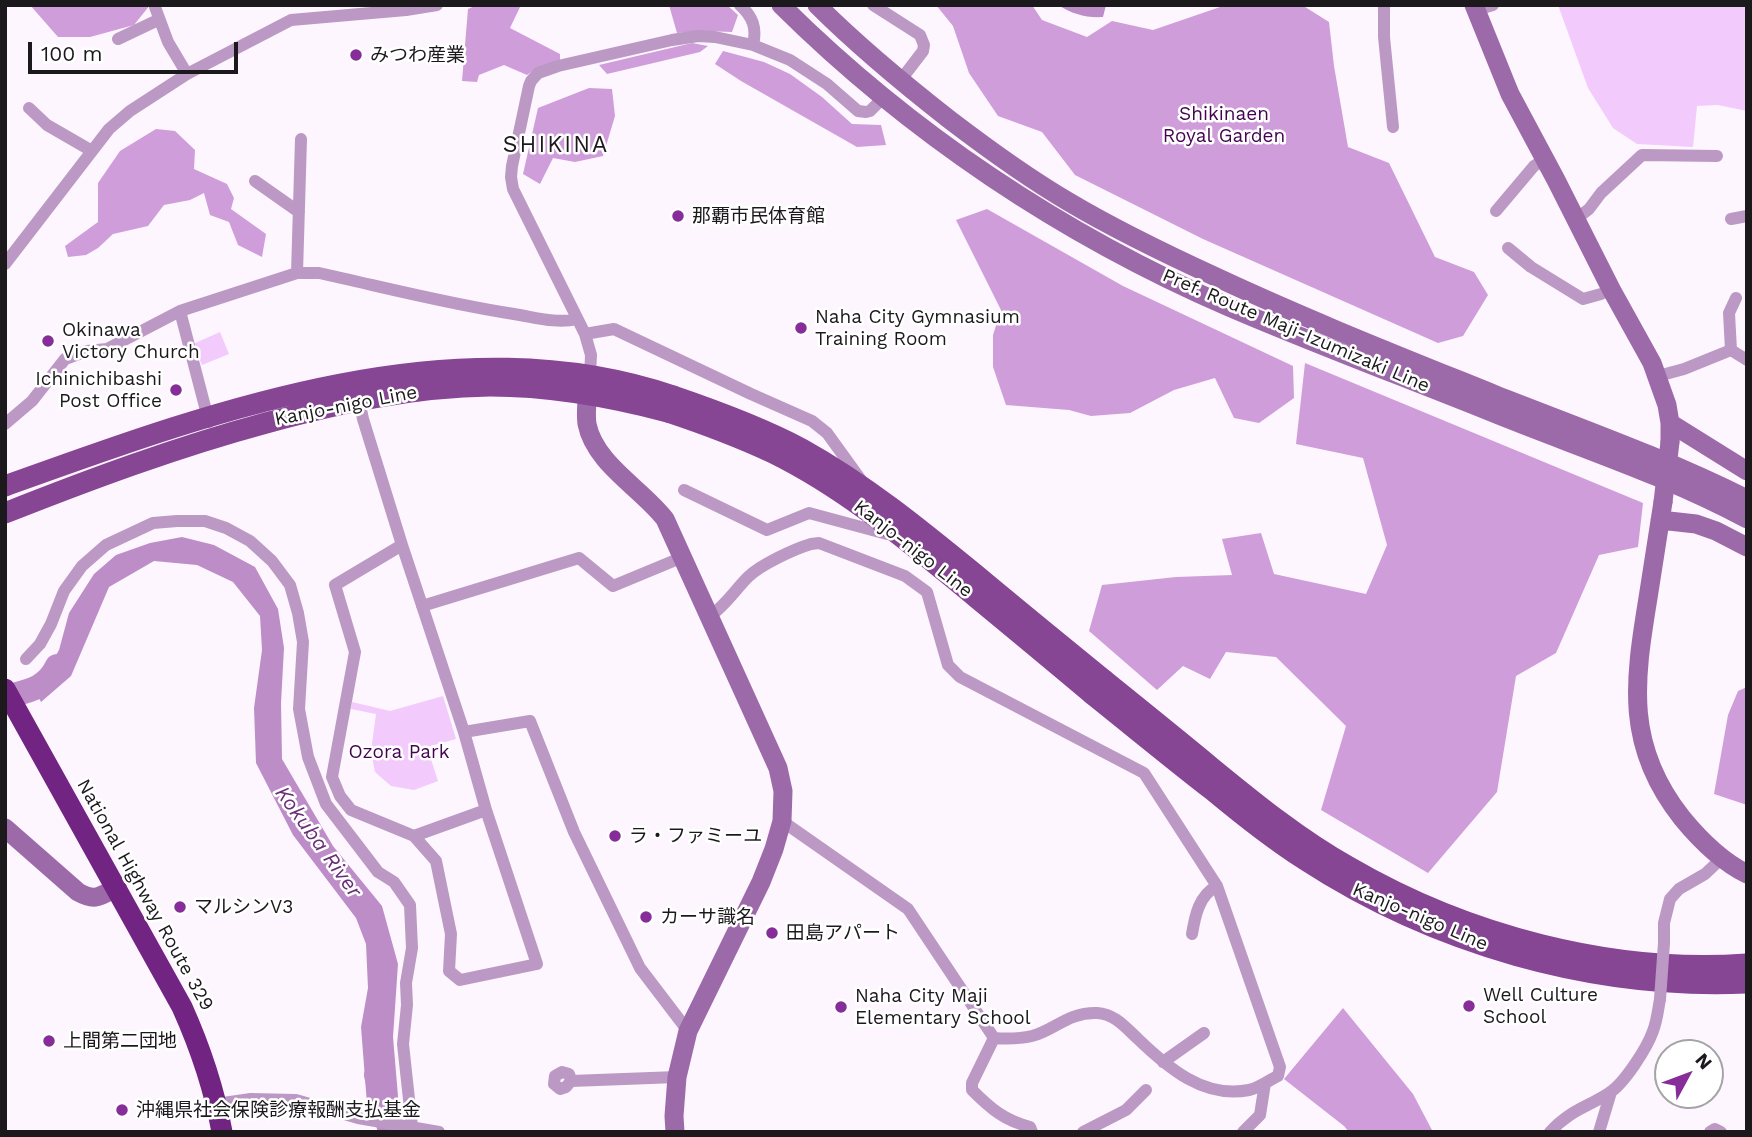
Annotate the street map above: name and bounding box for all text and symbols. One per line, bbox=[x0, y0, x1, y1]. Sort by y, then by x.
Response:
scale bar bbox=[32, 28, 242, 72]
text: 100 m bbox=[41, 41, 103, 66]
place label: みつわ産業 bbox=[370, 44, 465, 66]
marker: みつわ産業 bbox=[348, 47, 364, 63]
park label: Shikinaen Royal Garden bbox=[1163, 103, 1285, 147]
district label: SHIKINA bbox=[504, 131, 608, 159]
place label: 那覇市民体育館 bbox=[692, 205, 825, 227]
marker: 那覇市民体育館 bbox=[670, 208, 686, 224]
street label: Pref. Route Maji-Izumizaki Line bbox=[1159, 264, 1433, 398]
place label: Naha City Gymnasium Training Room bbox=[815, 306, 1020, 350]
place label: Okinawa Victory Church bbox=[62, 319, 200, 363]
marker: Naha City Gymnasium Training Room bbox=[793, 320, 809, 336]
marker: Okinawa Victory Church bbox=[40, 333, 56, 349]
place label: Ichinichibashi Post Office bbox=[35, 368, 162, 412]
street label: Kanjo-nigo Line bbox=[273, 381, 419, 431]
marker: Ichinichibashi Post Office bbox=[168, 382, 184, 398]
street label: Kanjo-nigo Line bbox=[849, 495, 977, 603]
park label: Ozora Park bbox=[348, 741, 450, 763]
street label: National Highway Route 329 bbox=[72, 775, 218, 1015]
water label: Kokuba River bbox=[269, 781, 367, 903]
place label: ラ・ファミーユ bbox=[629, 825, 762, 847]
marker: ラ・ファミーユ bbox=[607, 828, 623, 844]
street label: Kanjo-nigo Line bbox=[1349, 878, 1491, 956]
place label: マルシンV3 bbox=[194, 896, 293, 918]
marker: マルシンV3 bbox=[172, 899, 188, 915]
place label: カーサ識名 bbox=[660, 906, 755, 928]
marker: カーサ識名 bbox=[638, 909, 654, 925]
place label: 田島アパート bbox=[786, 922, 900, 944]
marker: 田島アパート bbox=[764, 925, 780, 941]
place label: Well Culture School bbox=[1483, 984, 1598, 1028]
place label: Naha City Maji Elementary School bbox=[855, 985, 1031, 1029]
marker: Well Culture School bbox=[1461, 998, 1477, 1014]
marker: Naha City Maji Elementary School bbox=[833, 999, 849, 1015]
place label: 上間第二団地 bbox=[63, 1030, 177, 1052]
marker: 上間第二団地 bbox=[41, 1033, 57, 1049]
north arrow bbox=[1654, 1039, 1724, 1109]
text: N bbox=[1690, 1048, 1717, 1074]
place label: 沖縄県社会保険診療報酬支払基金 bbox=[136, 1099, 421, 1121]
marker: 沖縄県社会保険診療報酬支払基金 bbox=[114, 1102, 130, 1118]

